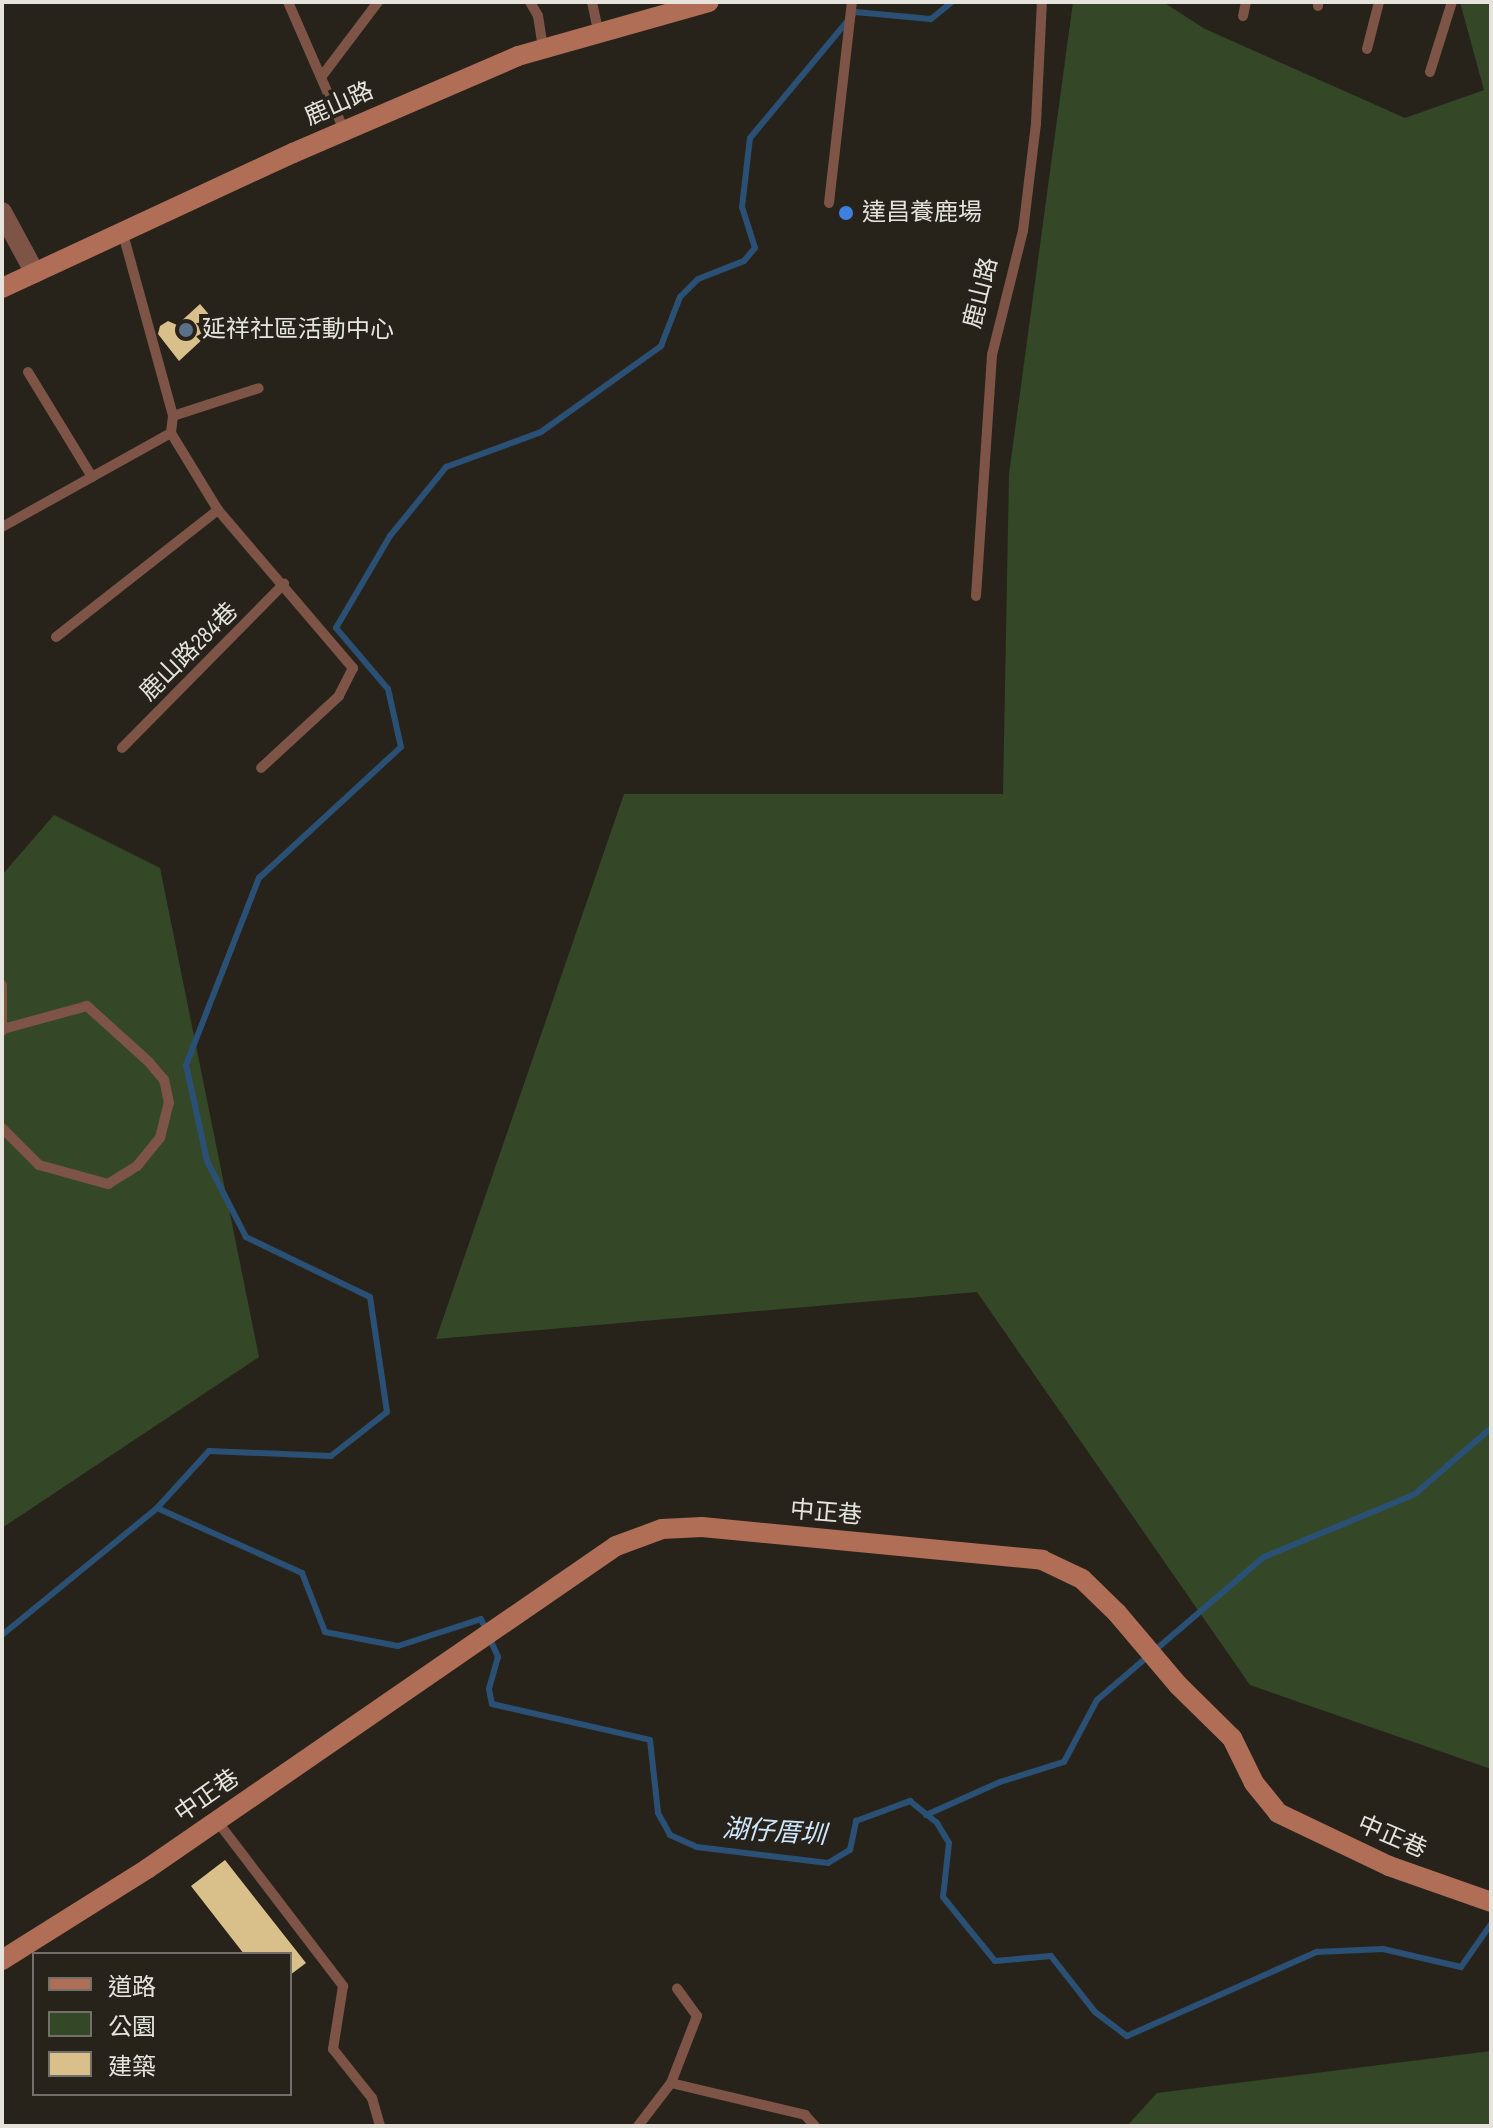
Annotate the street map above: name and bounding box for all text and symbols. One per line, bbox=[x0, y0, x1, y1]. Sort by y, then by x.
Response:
street label: 鹿山路 bbox=[300, 76, 378, 132]
place label: 達昌養鹿場 bbox=[862, 199, 982, 227]
marker: 達昌養鹿場 bbox=[837, 204, 855, 222]
street label: 鹿山路 bbox=[958, 255, 1004, 331]
place label: 延祥社區活動中心 bbox=[202, 316, 394, 344]
marker: 延祥社區活動中心 bbox=[177, 321, 195, 339]
street label: 鹿山路284巷 bbox=[134, 597, 244, 707]
street label: 中正巷 bbox=[789, 1496, 863, 1530]
street label: 中正巷 bbox=[169, 1764, 245, 1828]
street label: 中正巷 bbox=[1353, 1810, 1431, 1864]
water label: 湖仔厝圳 bbox=[721, 1814, 827, 1852]
legend bbox=[32, 1952, 292, 2096]
text: 道路 bbox=[108, 1973, 156, 2002]
text: 公園 bbox=[108, 2013, 156, 2042]
text: 建築 bbox=[108, 2053, 156, 2082]

